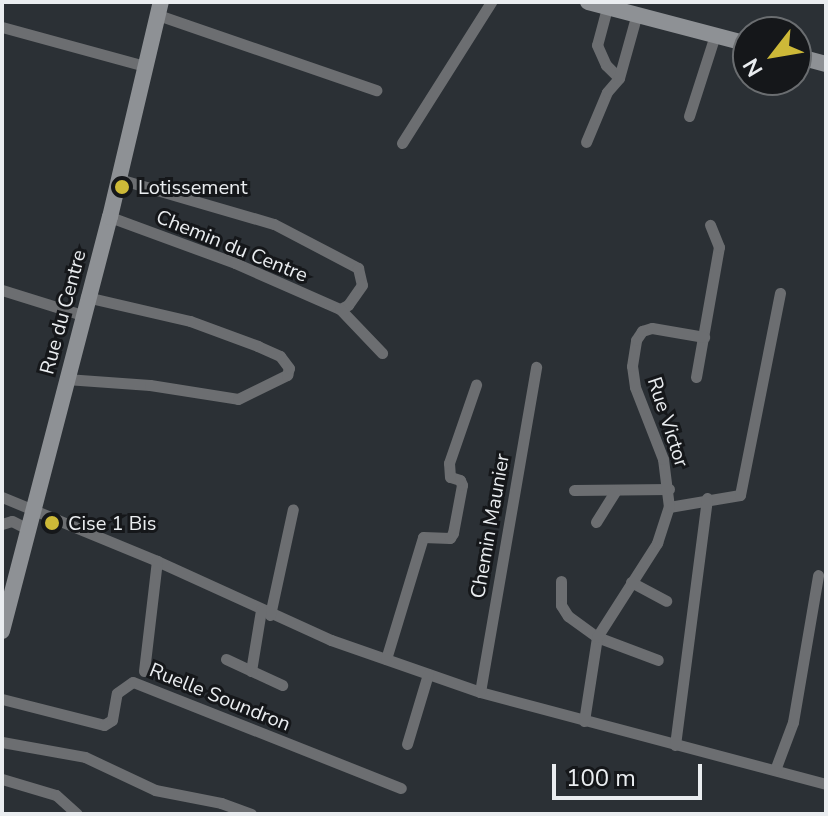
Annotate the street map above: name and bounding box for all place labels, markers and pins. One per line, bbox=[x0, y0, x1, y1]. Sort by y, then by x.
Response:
place label: Lotissement bbox=[138, 175, 247, 199]
marker: Lotissement bbox=[113, 178, 131, 196]
place label: Cise 1 Bis bbox=[68, 511, 156, 535]
marker: Cise 1 Bis bbox=[43, 514, 61, 532]

